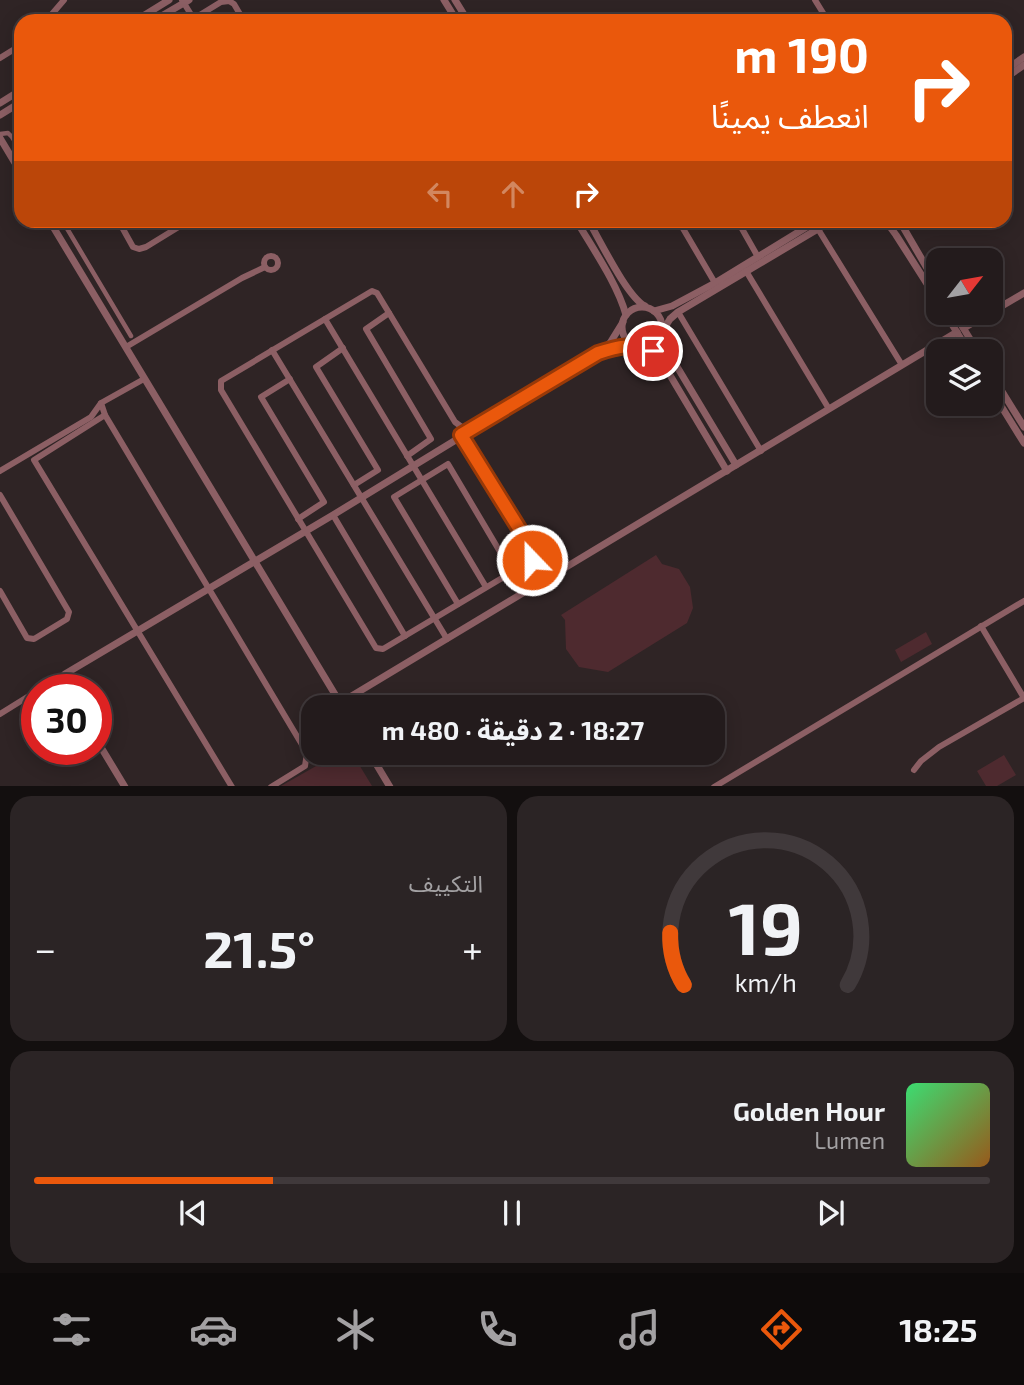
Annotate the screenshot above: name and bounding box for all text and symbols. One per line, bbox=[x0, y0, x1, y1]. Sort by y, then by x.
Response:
text: 190 m bbox=[734, 24, 869, 83]
icon: right bbox=[893, 42, 984, 133]
text: انعطف يمينًا bbox=[711, 96, 869, 134]
icon: left bbox=[421, 175, 459, 213]
icon: ahead bbox=[494, 175, 532, 213]
icon: right bbox=[567, 175, 605, 213]
north arrow bbox=[926, 248, 1003, 326]
map controls bbox=[926, 248, 1003, 416]
pin bbox=[623, 321, 683, 381]
icon: arrive bbox=[634, 332, 672, 370]
button: layers bbox=[926, 339, 1003, 416]
position arrow bbox=[495, 523, 569, 597]
speed limit sign: 30 bbox=[21, 674, 112, 765]
text: 18:27 · 2 دقيقة · 480 m bbox=[382, 714, 644, 745]
text: التكييف bbox=[409, 869, 483, 897]
text: 19 bbox=[728, 882, 803, 970]
text: 21.5° bbox=[203, 916, 315, 978]
text: − bbox=[34, 925, 56, 971]
text: + bbox=[462, 925, 483, 971]
text: km/h bbox=[734, 966, 797, 996]
text: Golden Hour bbox=[733, 1095, 885, 1126]
text: Lumen bbox=[814, 1126, 885, 1154]
icon: previous bbox=[174, 1194, 212, 1232]
icon: pause bbox=[493, 1194, 531, 1232]
icon: next bbox=[812, 1194, 850, 1232]
icon: filters bbox=[47, 1305, 96, 1354]
icon: car bbox=[189, 1305, 238, 1354]
icon: climate bbox=[331, 1305, 380, 1354]
icon: phone bbox=[473, 1305, 522, 1354]
icon: music bbox=[615, 1305, 664, 1354]
icon: directions bbox=[757, 1305, 806, 1354]
text: 18:25 bbox=[899, 1310, 977, 1348]

